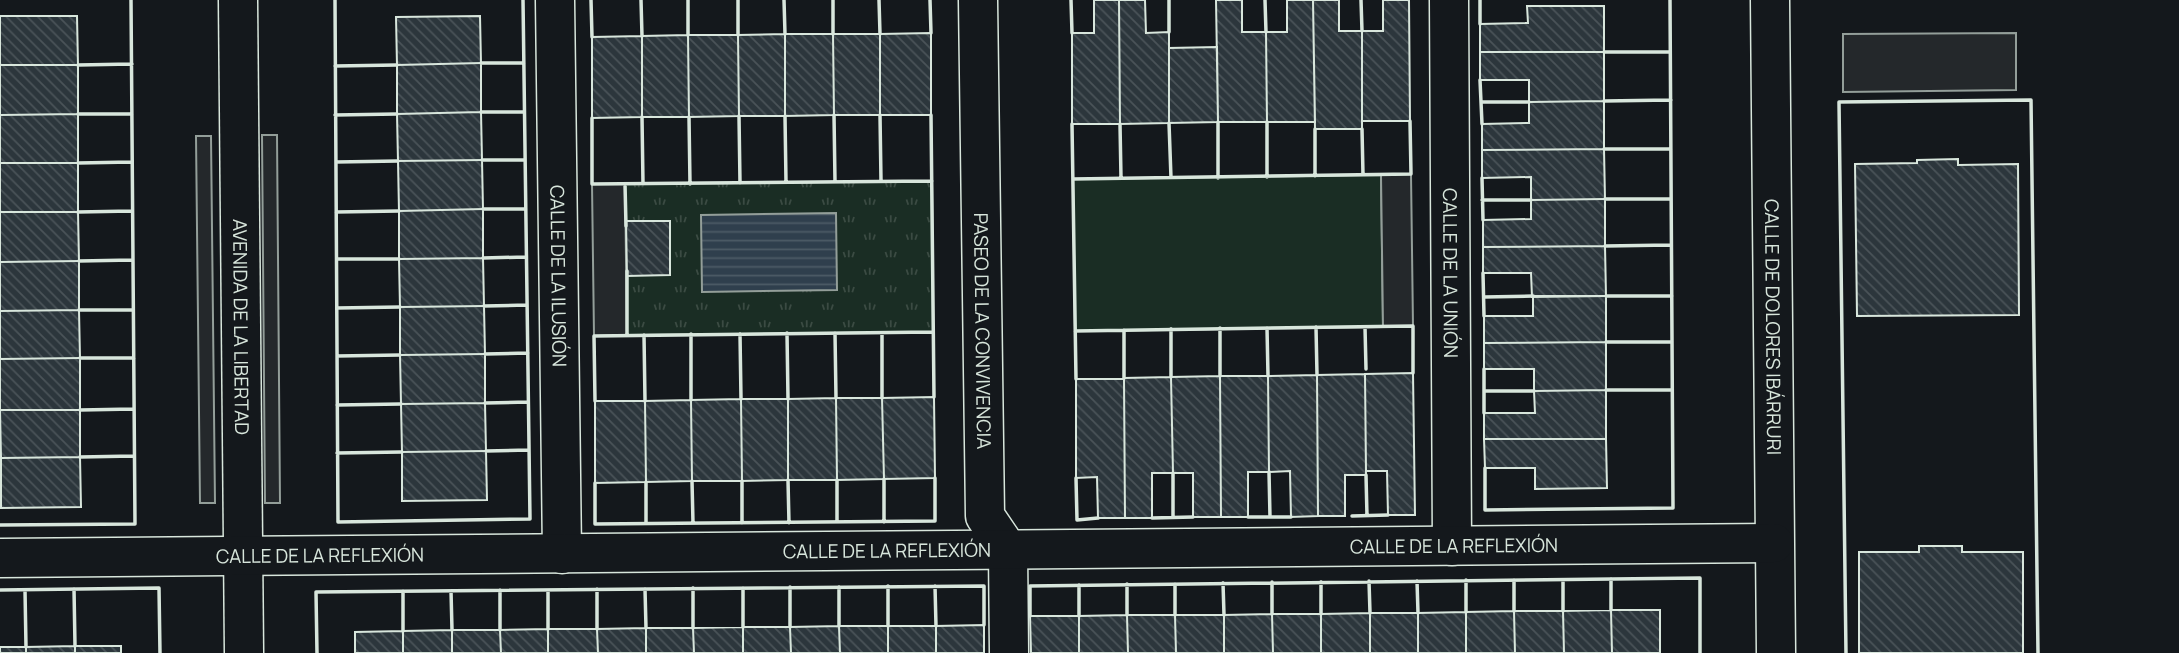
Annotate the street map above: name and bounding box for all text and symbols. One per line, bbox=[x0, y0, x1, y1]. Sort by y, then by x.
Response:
street label: CALLE DE LA ILUSIÓN bbox=[544, 185, 573, 367]
street label: CALLE DE LA UNIÓN bbox=[1437, 188, 1464, 358]
street label: CALLE DE DOLORES IBÁRRURI bbox=[1759, 199, 1787, 455]
street label: PASEO DE LA CONVIVENCIA bbox=[968, 213, 997, 449]
street label: AVENIDA DE LA LIBERTAD bbox=[227, 219, 255, 435]
street label: CALLE DE LA REFLEXIÓN bbox=[1350, 532, 1558, 560]
street label: CALLE DE LA REFLEXIÓN bbox=[783, 537, 991, 564]
street label: CALLE DE LA REFLEXIÓN bbox=[216, 541, 424, 569]

